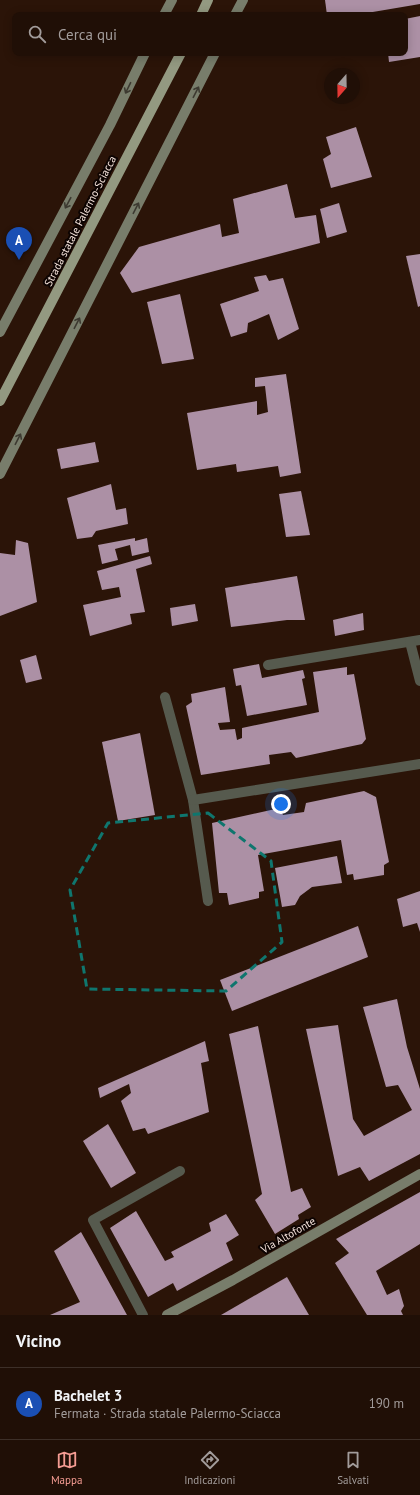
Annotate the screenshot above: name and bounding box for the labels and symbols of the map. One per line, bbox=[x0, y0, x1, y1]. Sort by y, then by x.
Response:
north arrow bbox=[324, 68, 360, 104]
one-way arrow bbox=[124, 82, 131, 94]
one-way arrow bbox=[192, 86, 200, 98]
street label: Strada statale Palermo-Sciacca bbox=[41, 153, 119, 289]
one-way arrow bbox=[64, 197, 72, 209]
one-way arrow bbox=[133, 202, 140, 214]
pin: A bbox=[6, 227, 32, 260]
one-way arrow bbox=[74, 318, 81, 330]
one-way arrow bbox=[15, 433, 22, 445]
your location bbox=[271, 794, 291, 814]
street label: Via Altofonte bbox=[257, 1214, 318, 1257]

